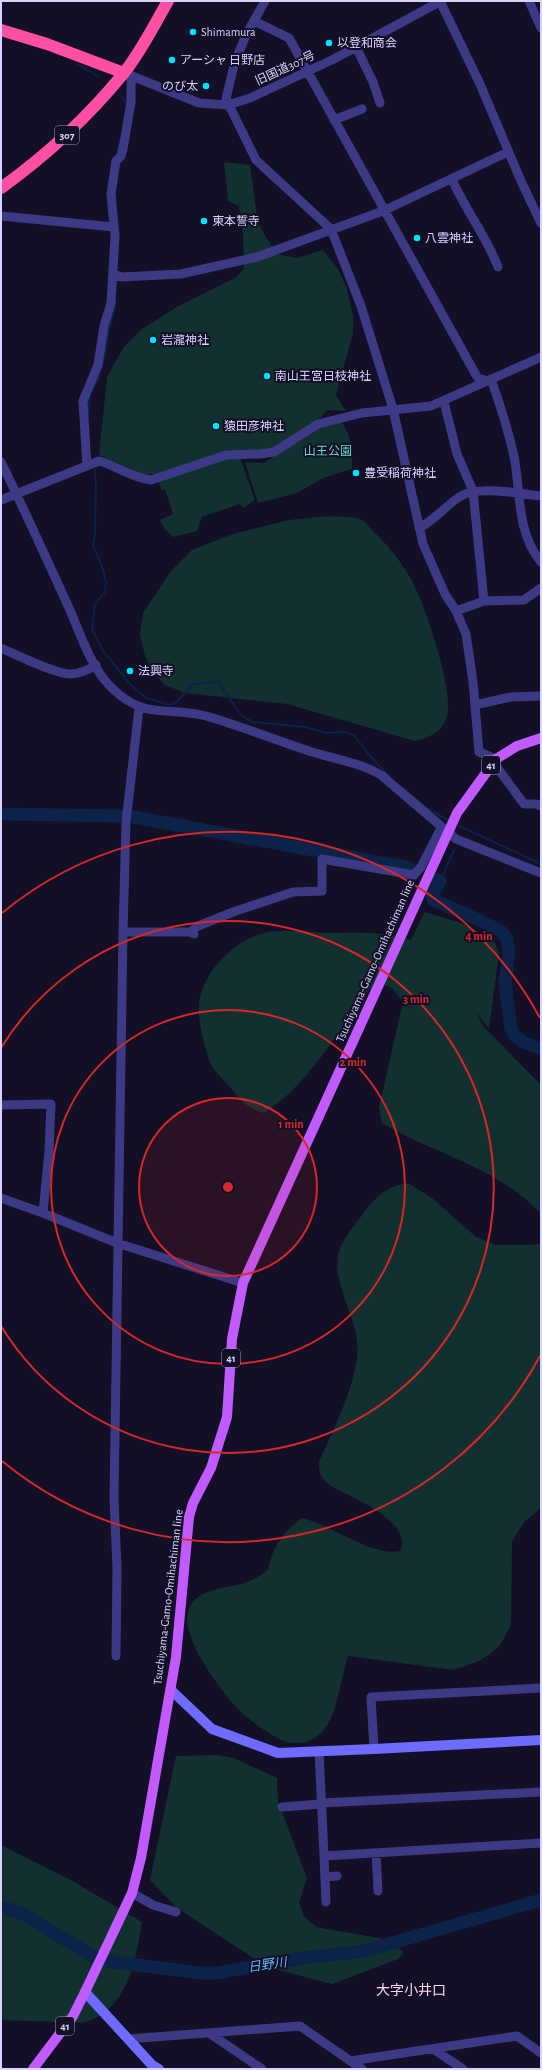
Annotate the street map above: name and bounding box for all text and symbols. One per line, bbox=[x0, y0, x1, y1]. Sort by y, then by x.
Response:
place label: Shimamura bbox=[201, 26, 256, 38]
marker: Shimamura bbox=[188, 27, 198, 37]
place label: 以登和商会 bbox=[337, 36, 397, 49]
marker: 以登和商会 bbox=[324, 38, 334, 48]
street label: 旧国道307号 bbox=[253, 48, 317, 87]
place label: アーシャ 日野店 bbox=[180, 53, 265, 66]
marker: アーシャ 日野店 bbox=[167, 55, 177, 65]
place label: のび太 bbox=[162, 80, 198, 92]
marker: のび太 bbox=[201, 81, 211, 91]
road number: 307 bbox=[55, 126, 79, 144]
place label: 東本誓寺 bbox=[212, 215, 260, 227]
marker: 東本誓寺 bbox=[199, 216, 209, 226]
place label: 八雲神社 bbox=[425, 232, 473, 244]
marker: 八雲神社 bbox=[412, 233, 422, 243]
place label: 岩瀧神社 bbox=[161, 334, 209, 346]
marker: 岩瀧神社 bbox=[148, 335, 158, 345]
place label: 南山王宮日枝神社 bbox=[275, 370, 371, 382]
marker: 南山王宮日枝神社 bbox=[262, 371, 272, 381]
place label: 猿田彦神社 bbox=[224, 420, 284, 432]
marker: 猿田彦神社 bbox=[211, 421, 221, 431]
park label: 山王公園 bbox=[304, 445, 352, 457]
place label: 豊受稲荷神社 bbox=[364, 466, 436, 479]
marker: 豊受稲荷神社 bbox=[351, 468, 361, 478]
place label: 法興寺 bbox=[138, 664, 174, 677]
marker: 法興寺 bbox=[125, 666, 135, 676]
road number: 41 bbox=[482, 756, 500, 774]
street label: Tsuchiyama-Gamo-Omihachiman line bbox=[334, 878, 417, 1045]
text: 4 min bbox=[465, 930, 493, 942]
text: 3 min bbox=[403, 993, 429, 1005]
text: 2 min bbox=[340, 1056, 366, 1068]
text: 1 min bbox=[278, 1118, 304, 1130]
centre of rings bbox=[221, 1180, 235, 1194]
road number: 41 bbox=[222, 1349, 240, 1367]
street label: Tsuchiyama-Gamo-Omihachiman line bbox=[151, 1509, 186, 1686]
water label: 日野川 bbox=[247, 1955, 289, 1975]
district label: 大字小井口 bbox=[376, 1982, 446, 1998]
road number: 41 bbox=[56, 2017, 74, 2035]

